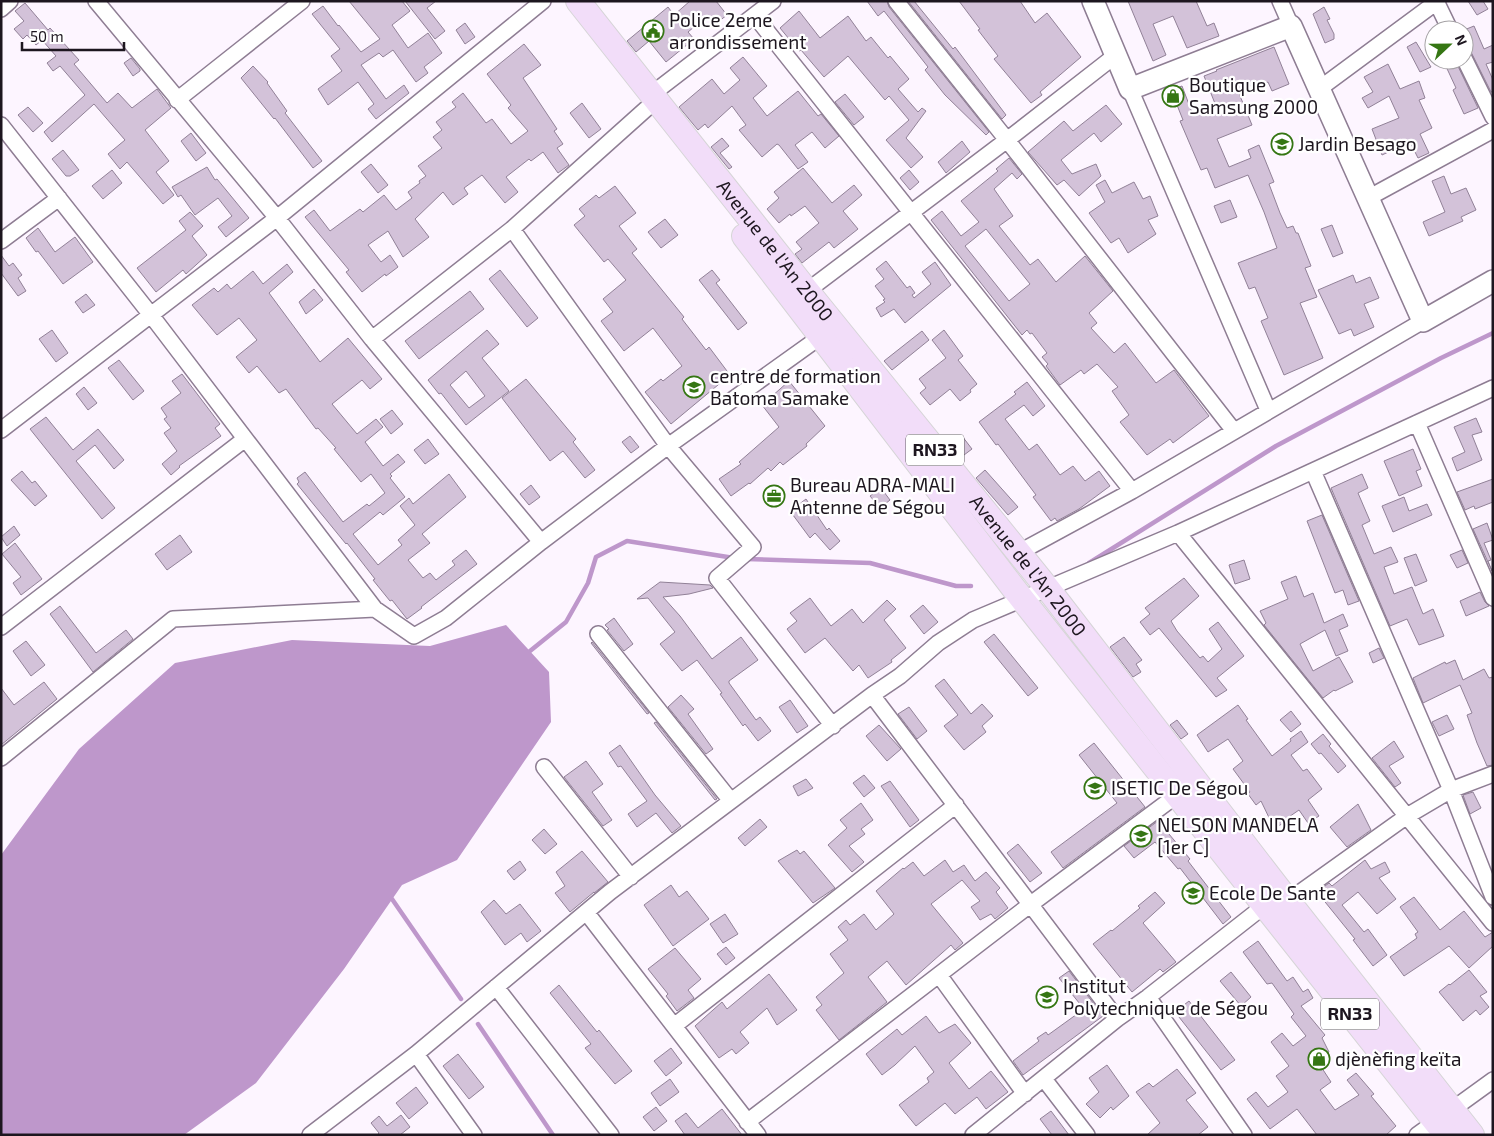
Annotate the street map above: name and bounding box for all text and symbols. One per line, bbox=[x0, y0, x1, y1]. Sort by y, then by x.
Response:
place label: Police 2eme arrondissement bbox=[669, 8, 807, 53]
public building icon: Police 2eme arrondissement bbox=[641, 19, 665, 43]
scale bar bbox=[22, 20, 125, 52]
north arrow bbox=[1424, 20, 1474, 70]
text: 50 m bbox=[30, 27, 64, 45]
text: N bbox=[1452, 32, 1471, 48]
place label: Boutique Samsung 2000 bbox=[1189, 73, 1318, 118]
shop icon: Boutique Samsung 2000 bbox=[1161, 84, 1185, 108]
school or university icon: Jardin Besago bbox=[1270, 132, 1294, 156]
place label: Jardin Besago bbox=[1298, 132, 1417, 155]
street label: Avenue de l'An 2000 bbox=[713, 175, 839, 326]
place label: centre de formation Batoma Samake bbox=[710, 364, 881, 409]
school or university icon: centre de formation Batoma Samake bbox=[682, 375, 706, 399]
road number: RN33 bbox=[906, 434, 964, 466]
place label: Bureau ADRA-MALI Antenne de Ségou bbox=[790, 473, 955, 518]
office icon: Bureau ADRA-MALI Antenne de Ségou bbox=[762, 484, 786, 508]
street label: Avenue de l'An 2000 bbox=[965, 490, 1092, 640]
school or university icon: ISETIC De Ségou bbox=[1083, 776, 1107, 800]
place label: ISETIC De Ségou bbox=[1111, 776, 1248, 799]
place label: NELSON MANDELA [1er C] bbox=[1157, 813, 1319, 858]
school or university icon: NELSON MANDELA [1er C] bbox=[1129, 824, 1153, 848]
school or university icon: Ecole De Sante bbox=[1181, 881, 1205, 905]
place label: Ecole De Sante bbox=[1209, 881, 1336, 904]
place label: Institut Polytechnique de Ségou bbox=[1063, 974, 1268, 1019]
school or university icon: Institut Polytechnique de Ségou bbox=[1035, 985, 1059, 1009]
road number: RN33 bbox=[1321, 999, 1379, 1030]
shop icon: djènèfing keïta bbox=[1307, 1047, 1331, 1071]
place label: djènèfing keïta bbox=[1335, 1047, 1461, 1070]

